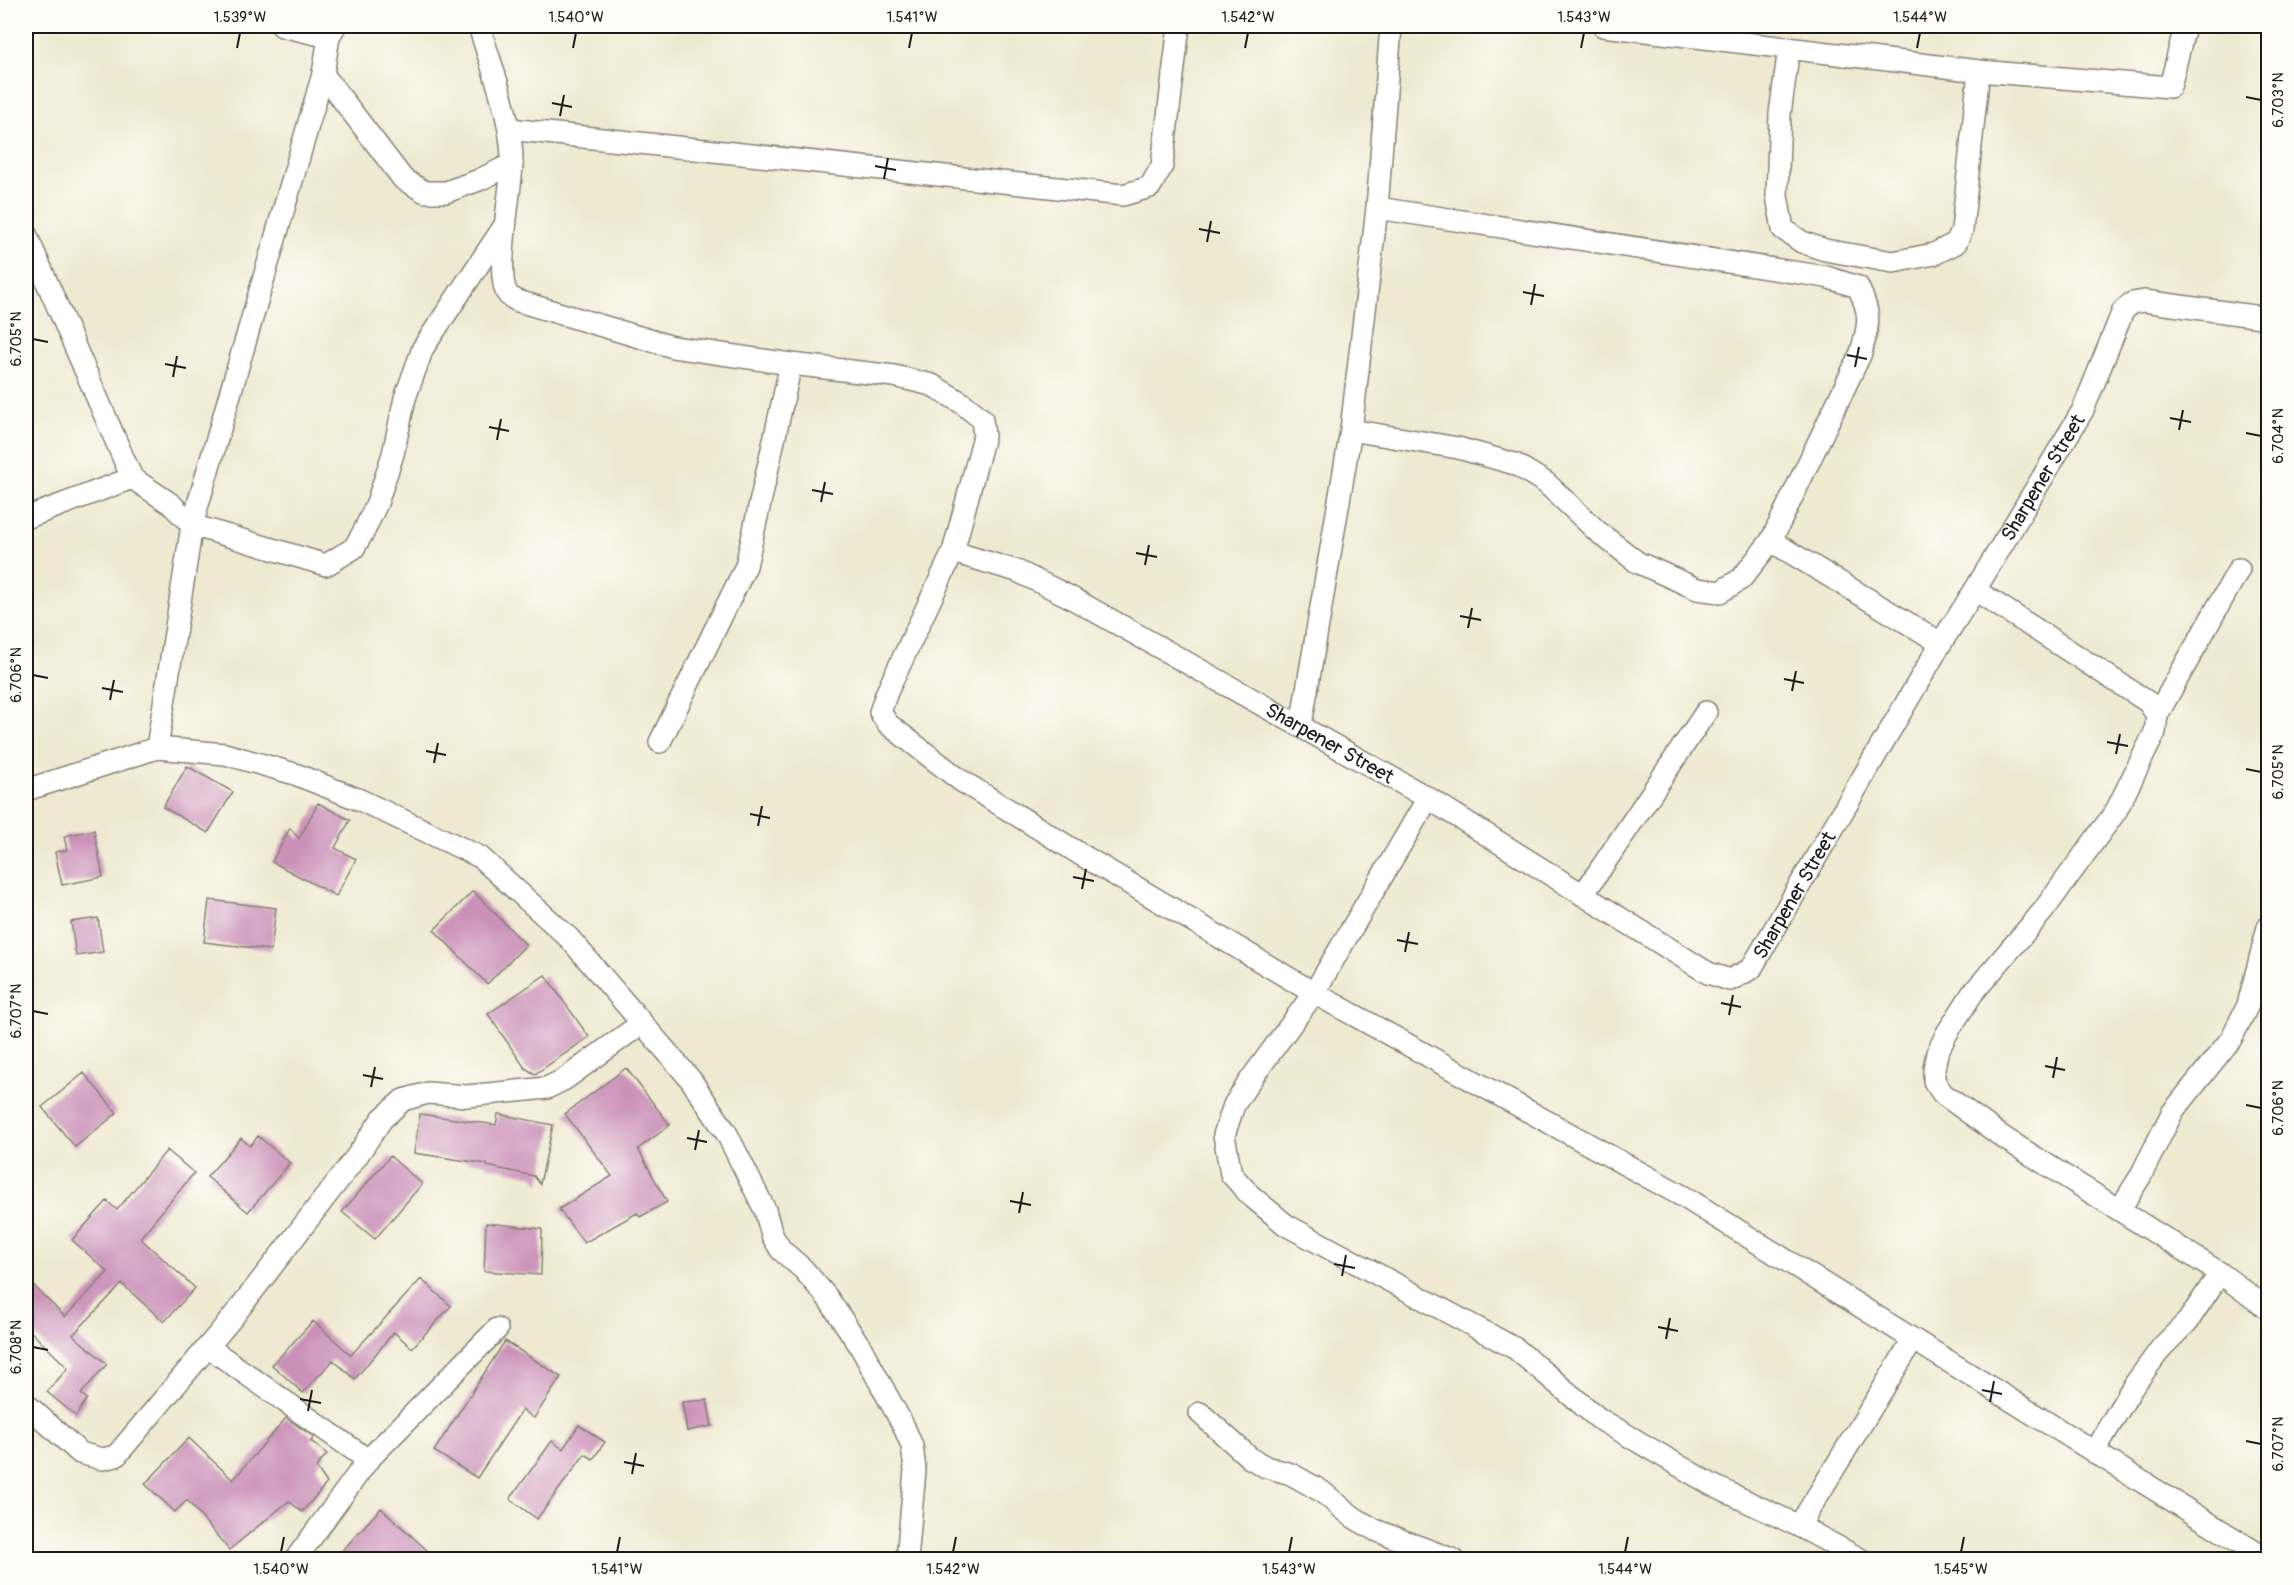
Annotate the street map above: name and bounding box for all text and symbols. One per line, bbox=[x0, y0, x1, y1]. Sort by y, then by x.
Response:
text: 1.539°W bbox=[214, 8, 267, 27]
text: 1.540°W bbox=[548, 8, 604, 27]
text: 1.541°W bbox=[886, 8, 938, 27]
text: 1.542°W bbox=[1221, 8, 1275, 27]
text: 1.543°W bbox=[1557, 8, 1611, 27]
text: 1.544°W bbox=[1893, 8, 1947, 27]
text: 6.703°N bbox=[2269, 72, 2288, 128]
text: 6.705°N bbox=[7, 311, 26, 367]
text: 6.704°N bbox=[2269, 408, 2288, 464]
street label: Sharpener Street bbox=[1995, 409, 2091, 546]
text: 6.706°N bbox=[7, 647, 26, 703]
street label: Sharpener Street bbox=[1261, 697, 1399, 790]
text: 6.705°N bbox=[2269, 744, 2288, 800]
street label: Sharpener Street bbox=[1748, 826, 1842, 963]
text: 6.707°N bbox=[7, 984, 26, 1038]
text: 6.706°N bbox=[2269, 1080, 2288, 1136]
text: 6.708°N bbox=[7, 1320, 26, 1374]
text: 6.707°N bbox=[2269, 1417, 2288, 1471]
text: 1.540°W bbox=[253, 1560, 309, 1579]
text: 1.541°W bbox=[591, 1560, 643, 1579]
text: 1.542°W bbox=[926, 1560, 980, 1579]
text: 1.543°W bbox=[1262, 1560, 1316, 1579]
text: 1.544°W bbox=[1598, 1560, 1652, 1579]
text: 1.545°W bbox=[1934, 1560, 1988, 1579]

